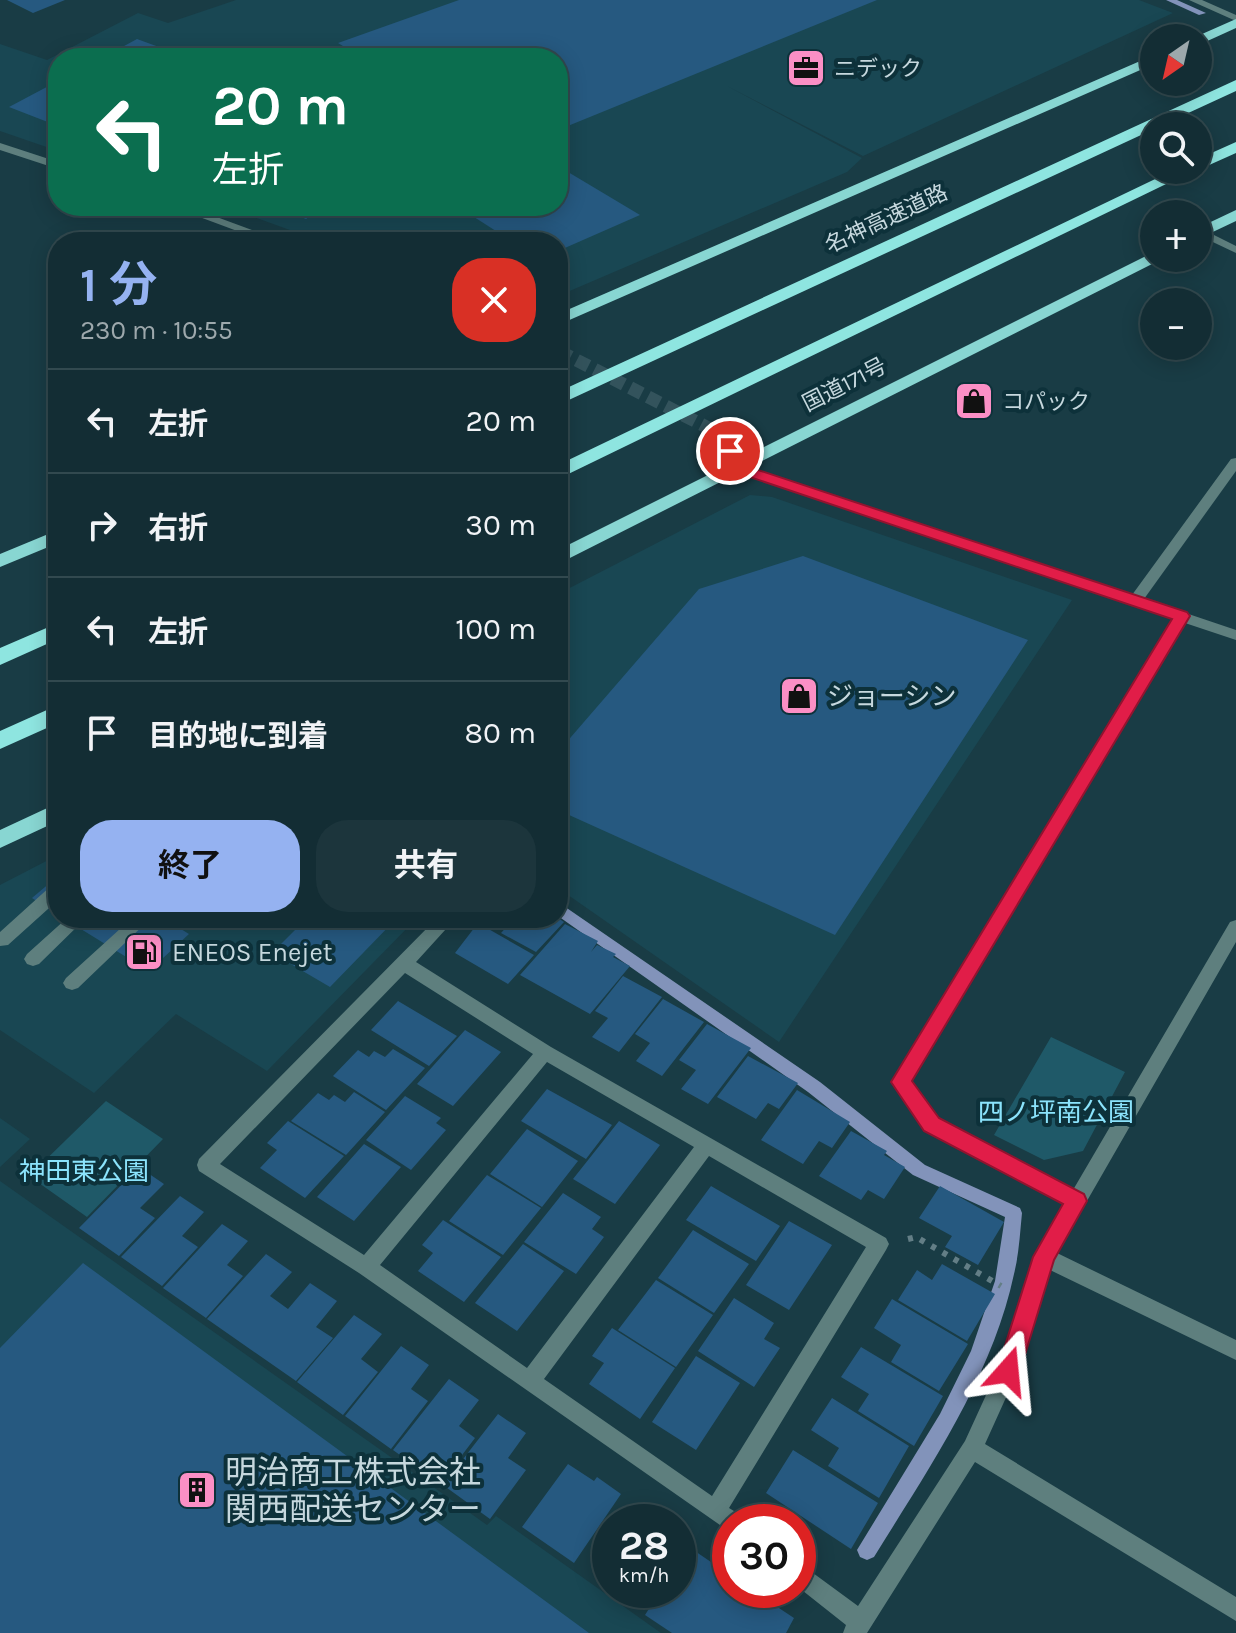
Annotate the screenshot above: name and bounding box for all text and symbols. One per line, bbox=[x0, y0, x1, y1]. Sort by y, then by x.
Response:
north arrow bbox=[1140, 24, 1212, 96]
map controls bbox=[1140, 24, 1212, 360]
office icon: ニデック bbox=[785, 47, 827, 89]
place label: ニデック bbox=[834, 56, 922, 82]
text: 20 m bbox=[212, 73, 349, 138]
icon: left bbox=[80, 80, 184, 184]
button: search bbox=[1140, 112, 1212, 184]
text: 左折 bbox=[212, 149, 284, 191]
street label: 名神高速道路 bbox=[821, 179, 952, 259]
button: + bbox=[1140, 200, 1212, 272]
text: 1 分 bbox=[80, 257, 157, 313]
button: close bbox=[452, 258, 536, 342]
button: − bbox=[1140, 288, 1212, 360]
text: 230 m · 10:55 bbox=[80, 315, 233, 346]
street label: 国道171号 bbox=[798, 353, 891, 417]
shop icon: コパック bbox=[953, 380, 995, 422]
place label: コパック bbox=[1002, 389, 1090, 415]
icon: left bbox=[80, 399, 124, 443]
text: 20 m bbox=[466, 403, 536, 439]
text: 左折 bbox=[148, 406, 208, 442]
pin bbox=[696, 417, 764, 485]
icon: arrive bbox=[708, 429, 752, 473]
icon: right bbox=[80, 503, 124, 547]
text: 30 m bbox=[465, 507, 536, 543]
text: 右折 bbox=[148, 510, 208, 546]
icon: left bbox=[80, 607, 124, 651]
text: 100 m bbox=[455, 611, 536, 647]
text: 左折 bbox=[148, 614, 208, 650]
shop icon: ジョーシン bbox=[778, 675, 820, 717]
place label: ジョーシン bbox=[827, 681, 956, 712]
icon: arrive bbox=[80, 711, 124, 755]
text: 80 m bbox=[465, 715, 536, 751]
text: 目的地に到着 bbox=[148, 718, 328, 754]
button: 終了 bbox=[80, 820, 300, 912]
button: 共有 bbox=[316, 820, 536, 912]
fuel station icon: ENEOS Enejet bbox=[123, 931, 165, 973]
place label: ENEOS Enejet bbox=[172, 937, 333, 968]
park label: 四ノ坪南公園 bbox=[978, 1097, 1134, 1128]
park label: 神田東公園 bbox=[19, 1156, 149, 1187]
position arrow bbox=[966, 1329, 1050, 1413]
place label: 明治商工株式会社 関西配送センター bbox=[225, 1454, 481, 1528]
building icon: 明治商工株式会社 関西配送センター bbox=[176, 1469, 218, 1511]
speed limit sign: 30 bbox=[712, 1504, 816, 1608]
text: 28 bbox=[619, 1522, 669, 1569]
text: km/h bbox=[619, 1564, 669, 1587]

